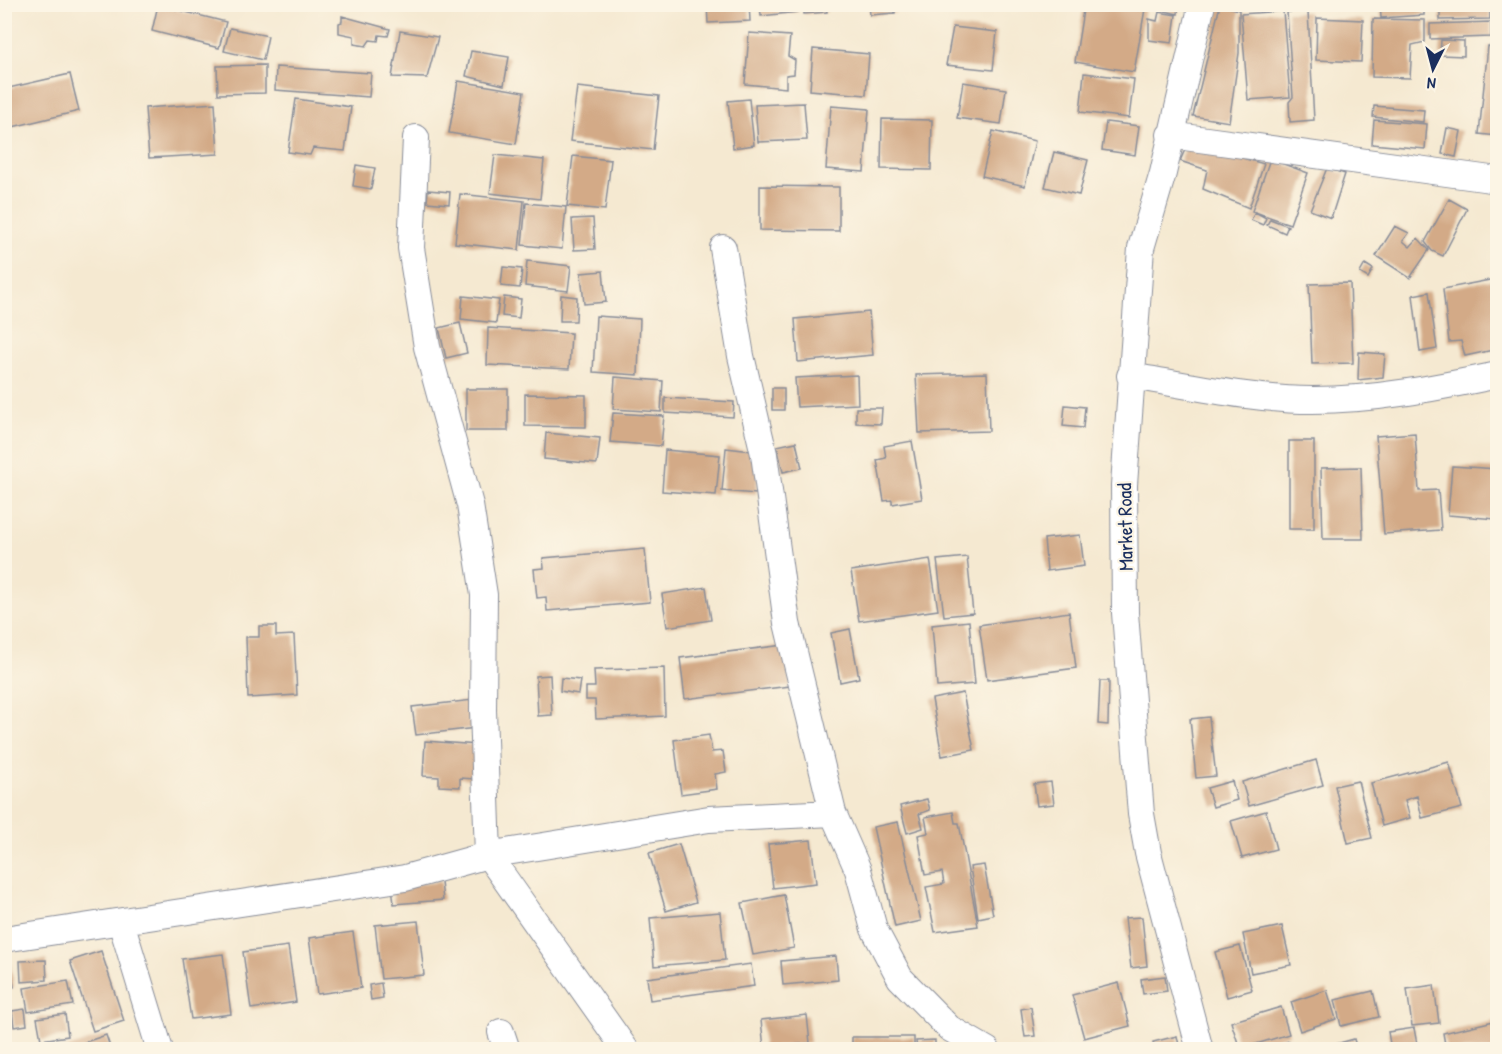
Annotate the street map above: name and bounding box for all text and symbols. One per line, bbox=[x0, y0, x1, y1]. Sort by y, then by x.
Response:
north arrow bbox=[1403, 39, 1463, 99]
text: N bbox=[1426, 72, 1437, 95]
street label: Market Road bbox=[1110, 483, 1139, 571]

